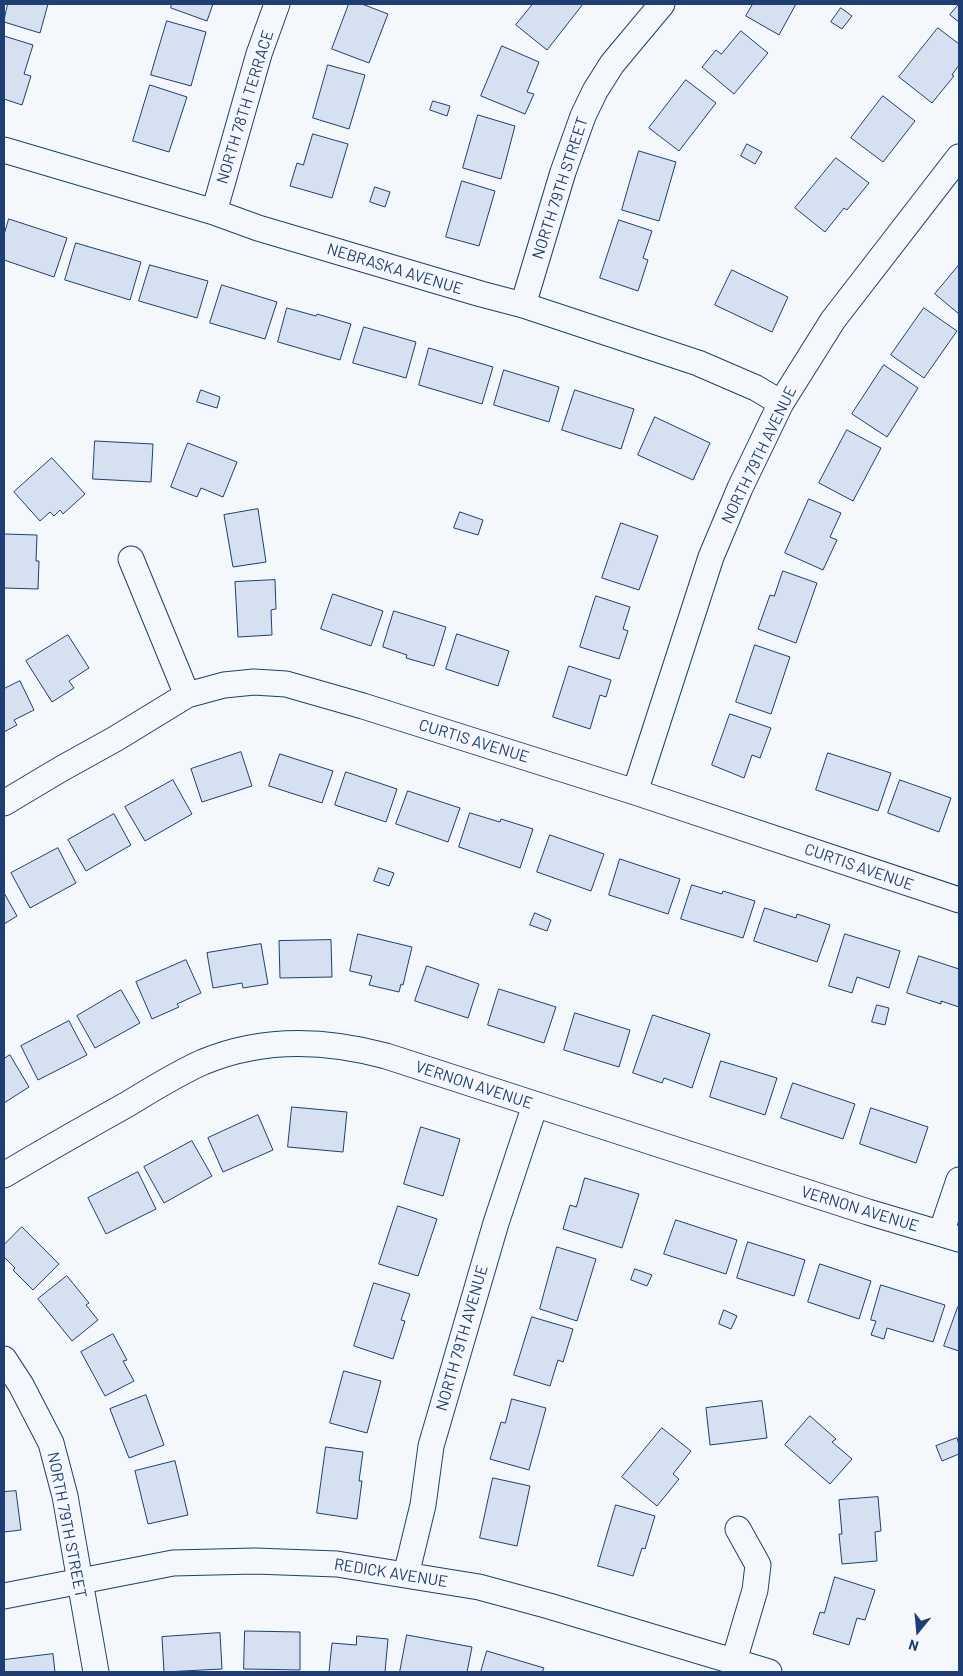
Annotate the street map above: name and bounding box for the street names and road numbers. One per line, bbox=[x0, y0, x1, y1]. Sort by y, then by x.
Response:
street label: NORTH 78TH TERRACE bbox=[212, 28, 278, 186]
street label: NORTH 79TH STREET bbox=[528, 114, 592, 262]
street label: NEBRASKA AVENUE bbox=[325, 239, 465, 299]
street label: NORTH 79TH AVENUE bbox=[717, 383, 801, 527]
street label: CURTIS AVENUE bbox=[417, 715, 531, 767]
street label: CURTIS AVENUE bbox=[802, 839, 916, 895]
street label: VERNON AVENUE bbox=[413, 1057, 535, 1113]
street label: VERNON AVENUE bbox=[799, 1182, 921, 1236]
street label: NORTH 79TH AVENUE bbox=[432, 1263, 492, 1413]
street label: NORTH 79TH STREET bbox=[43, 1450, 91, 1600]
street label: REDICK AVENUE bbox=[333, 1555, 449, 1591]

